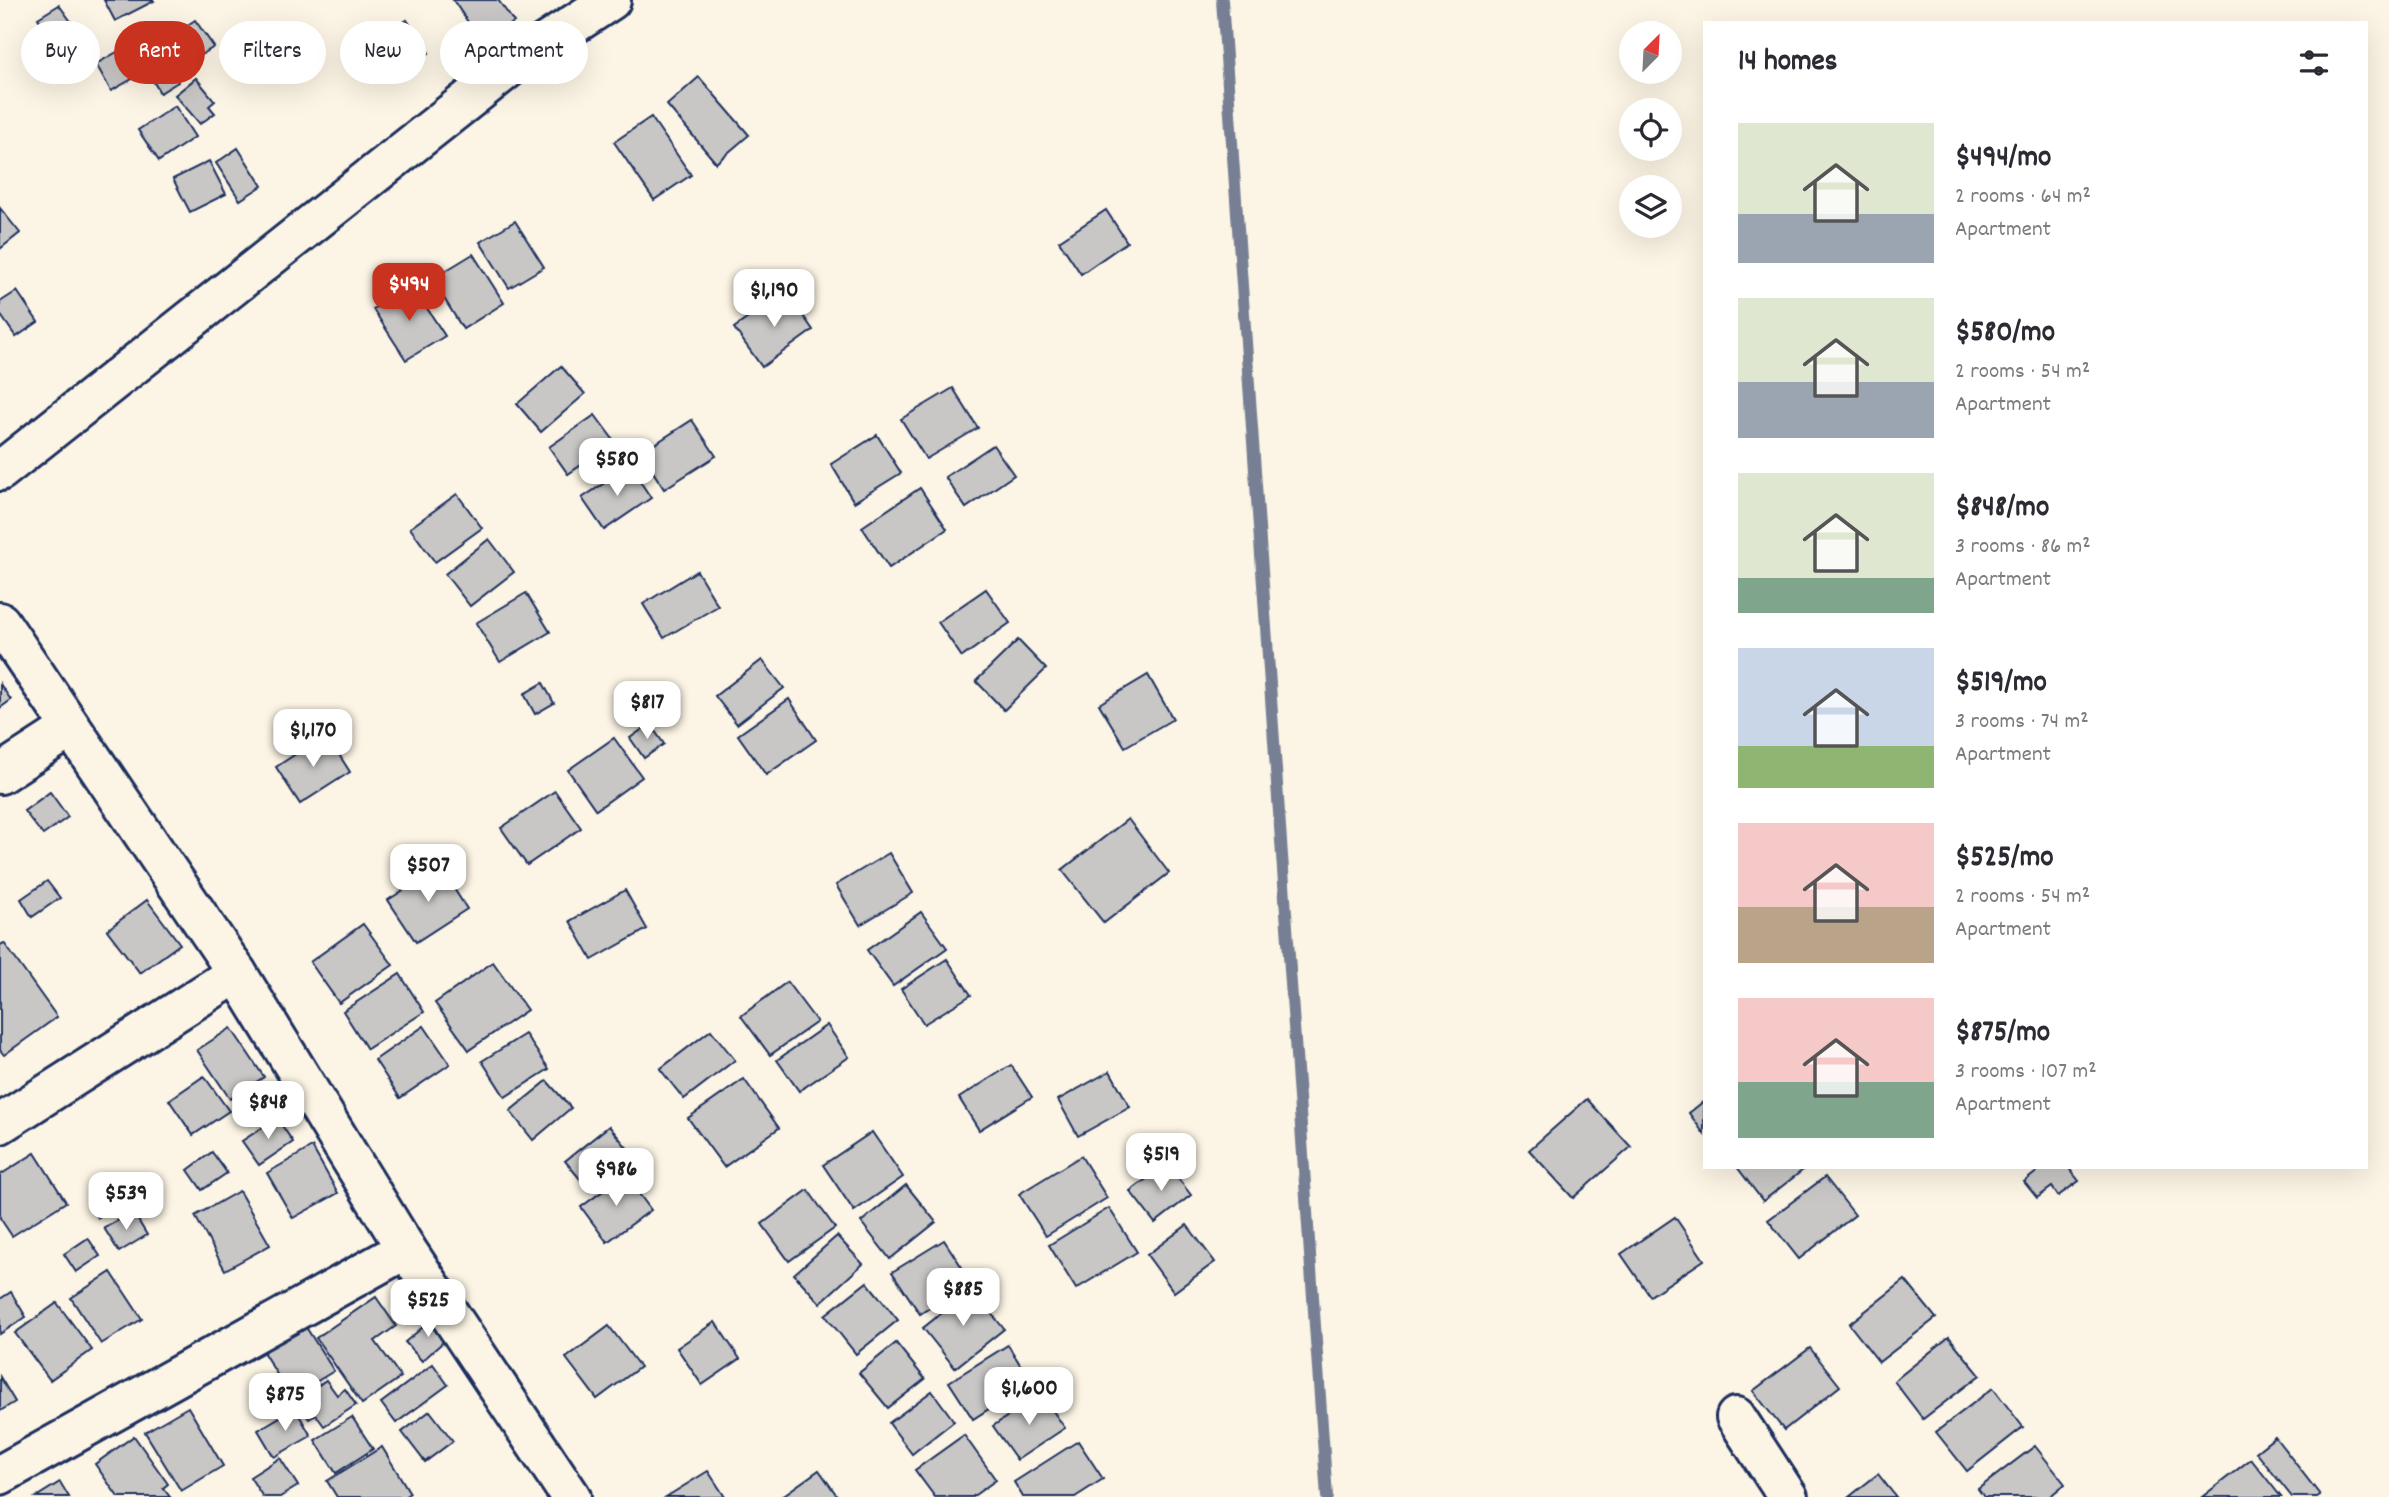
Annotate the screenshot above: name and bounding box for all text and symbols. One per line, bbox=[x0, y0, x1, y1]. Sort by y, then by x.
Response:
chip: Buy bbox=[21, 21, 100, 84]
chip: Rent bbox=[114, 21, 205, 84]
chip: Filters bbox=[219, 21, 326, 84]
chip: New bbox=[340, 21, 426, 84]
chip: Apartment bbox=[440, 21, 588, 84]
north arrow bbox=[1619, 21, 1682, 84]
map controls bbox=[1619, 21, 1682, 238]
text: 14 homes bbox=[1738, 42, 1837, 85]
icon: filters bbox=[2295, 44, 2333, 82]
button: locate bbox=[1619, 98, 1682, 161]
text: $494/mo bbox=[1955, 138, 2051, 181]
icon: home bbox=[1794, 151, 1878, 235]
button: layers bbox=[1619, 175, 1682, 238]
text: 2 rooms · 64 m² bbox=[1955, 181, 2091, 214]
text: Apartment bbox=[1955, 214, 2051, 247]
pin: $494 bbox=[368, 264, 450, 323]
text: $494 bbox=[388, 269, 430, 302]
pin: $1,190 bbox=[717, 270, 831, 329]
text: $1,190 bbox=[749, 275, 799, 308]
text: $580/mo bbox=[1955, 313, 2055, 356]
icon: home bbox=[1794, 326, 1878, 410]
text: 2 rooms · 54 m² bbox=[1955, 356, 2090, 389]
text: Apartment bbox=[1955, 389, 2051, 422]
pin: $580 bbox=[576, 438, 658, 498]
text: $580 bbox=[595, 444, 639, 477]
text: $848/mo bbox=[1955, 488, 2049, 531]
icon: home bbox=[1794, 501, 1878, 585]
text: 3 rooms · 86 m² bbox=[1955, 531, 2091, 564]
text: Apartment bbox=[1955, 564, 2051, 597]
text: $519/mo bbox=[1955, 663, 2047, 706]
icon: home bbox=[1794, 676, 1878, 760]
pin: $817 bbox=[606, 682, 688, 741]
text: $817 bbox=[630, 687, 664, 720]
text: 3 rooms · 74 m² bbox=[1955, 706, 2089, 739]
pin: $1,170 bbox=[256, 710, 370, 769]
text: $1,170 bbox=[289, 715, 337, 748]
text: Apartment bbox=[1955, 739, 2051, 772]
text: $525/mo bbox=[1955, 838, 2054, 881]
pin: $507 bbox=[387, 844, 469, 904]
text: $507 bbox=[406, 850, 450, 883]
icon: home bbox=[1794, 851, 1878, 935]
text: 2 rooms · 54 m² bbox=[1955, 881, 2090, 914]
text: Apartment bbox=[1955, 914, 2051, 947]
text: $875/mo bbox=[1955, 1013, 2050, 1056]
icon: home bbox=[1794, 1026, 1878, 1110]
text: 3 rooms · 107 m² bbox=[1955, 1056, 2097, 1089]
pin: $848 bbox=[227, 1082, 309, 1141]
text: $848 bbox=[248, 1087, 288, 1120]
text: Apartment bbox=[1955, 1089, 2051, 1122]
pin: $519 bbox=[1120, 1134, 1202, 1193]
text: $519 bbox=[1142, 1139, 1180, 1172]
pin: $986 bbox=[575, 1148, 657, 1208]
text: $986 bbox=[595, 1154, 637, 1187]
pin: $539 bbox=[85, 1172, 167, 1232]
text: $539 bbox=[104, 1178, 148, 1211]
pin: $885 bbox=[922, 1268, 1004, 1328]
text: $885 bbox=[943, 1274, 983, 1307]
pin: $525 bbox=[387, 1280, 469, 1339]
text: $525 bbox=[406, 1285, 450, 1318]
pin: $1,600 bbox=[972, 1368, 1086, 1427]
text: $1,600 bbox=[1000, 1373, 1058, 1406]
pin: $875 bbox=[244, 1374, 326, 1433]
text: $875 bbox=[265, 1379, 305, 1412]

